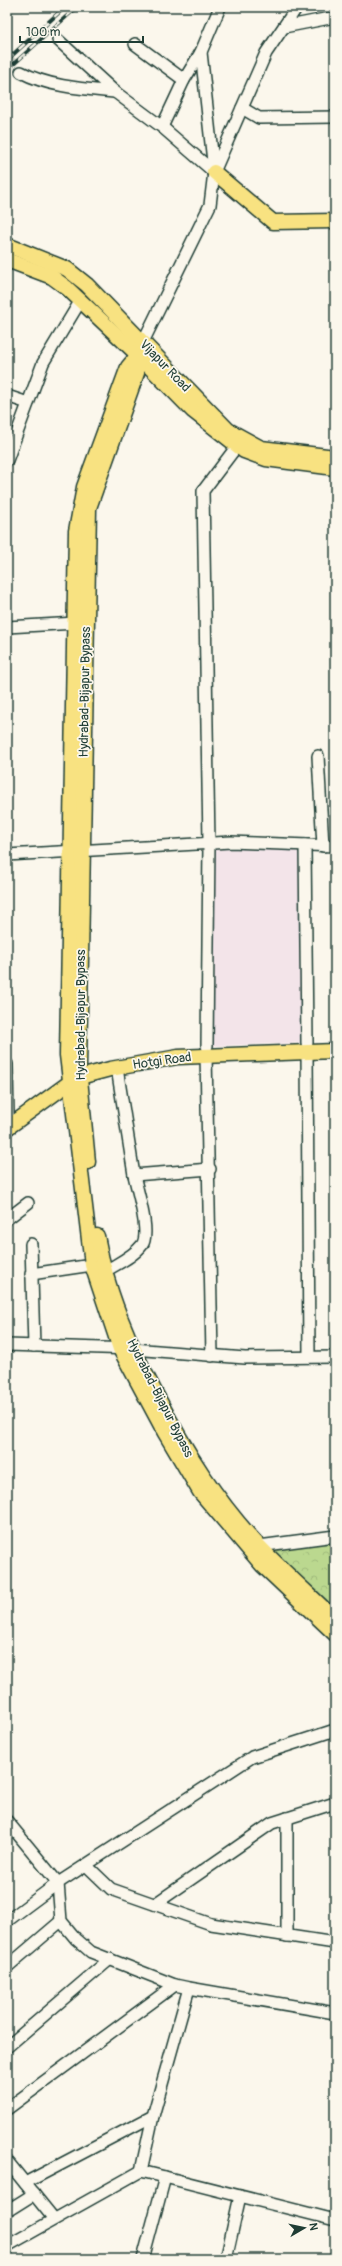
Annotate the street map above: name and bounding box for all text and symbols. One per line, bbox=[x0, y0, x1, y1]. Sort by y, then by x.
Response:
scale bar bbox=[20, 18, 143, 44]
text: 100 m bbox=[26, 25, 61, 40]
street label: Vijapur Road bbox=[136, 337, 194, 395]
street label: Hydrabad-Bijapur Bypass bbox=[76, 626, 94, 758]
street label: Hydrabad-Bijapur Bypass bbox=[73, 949, 89, 1081]
street label: Hotgi Road bbox=[132, 1049, 192, 1073]
street label: Hydrabad-Bijapur Bypass bbox=[123, 1336, 197, 1460]
north arrow bbox=[284, 2208, 324, 2248]
text: N bbox=[306, 2222, 320, 2232]

